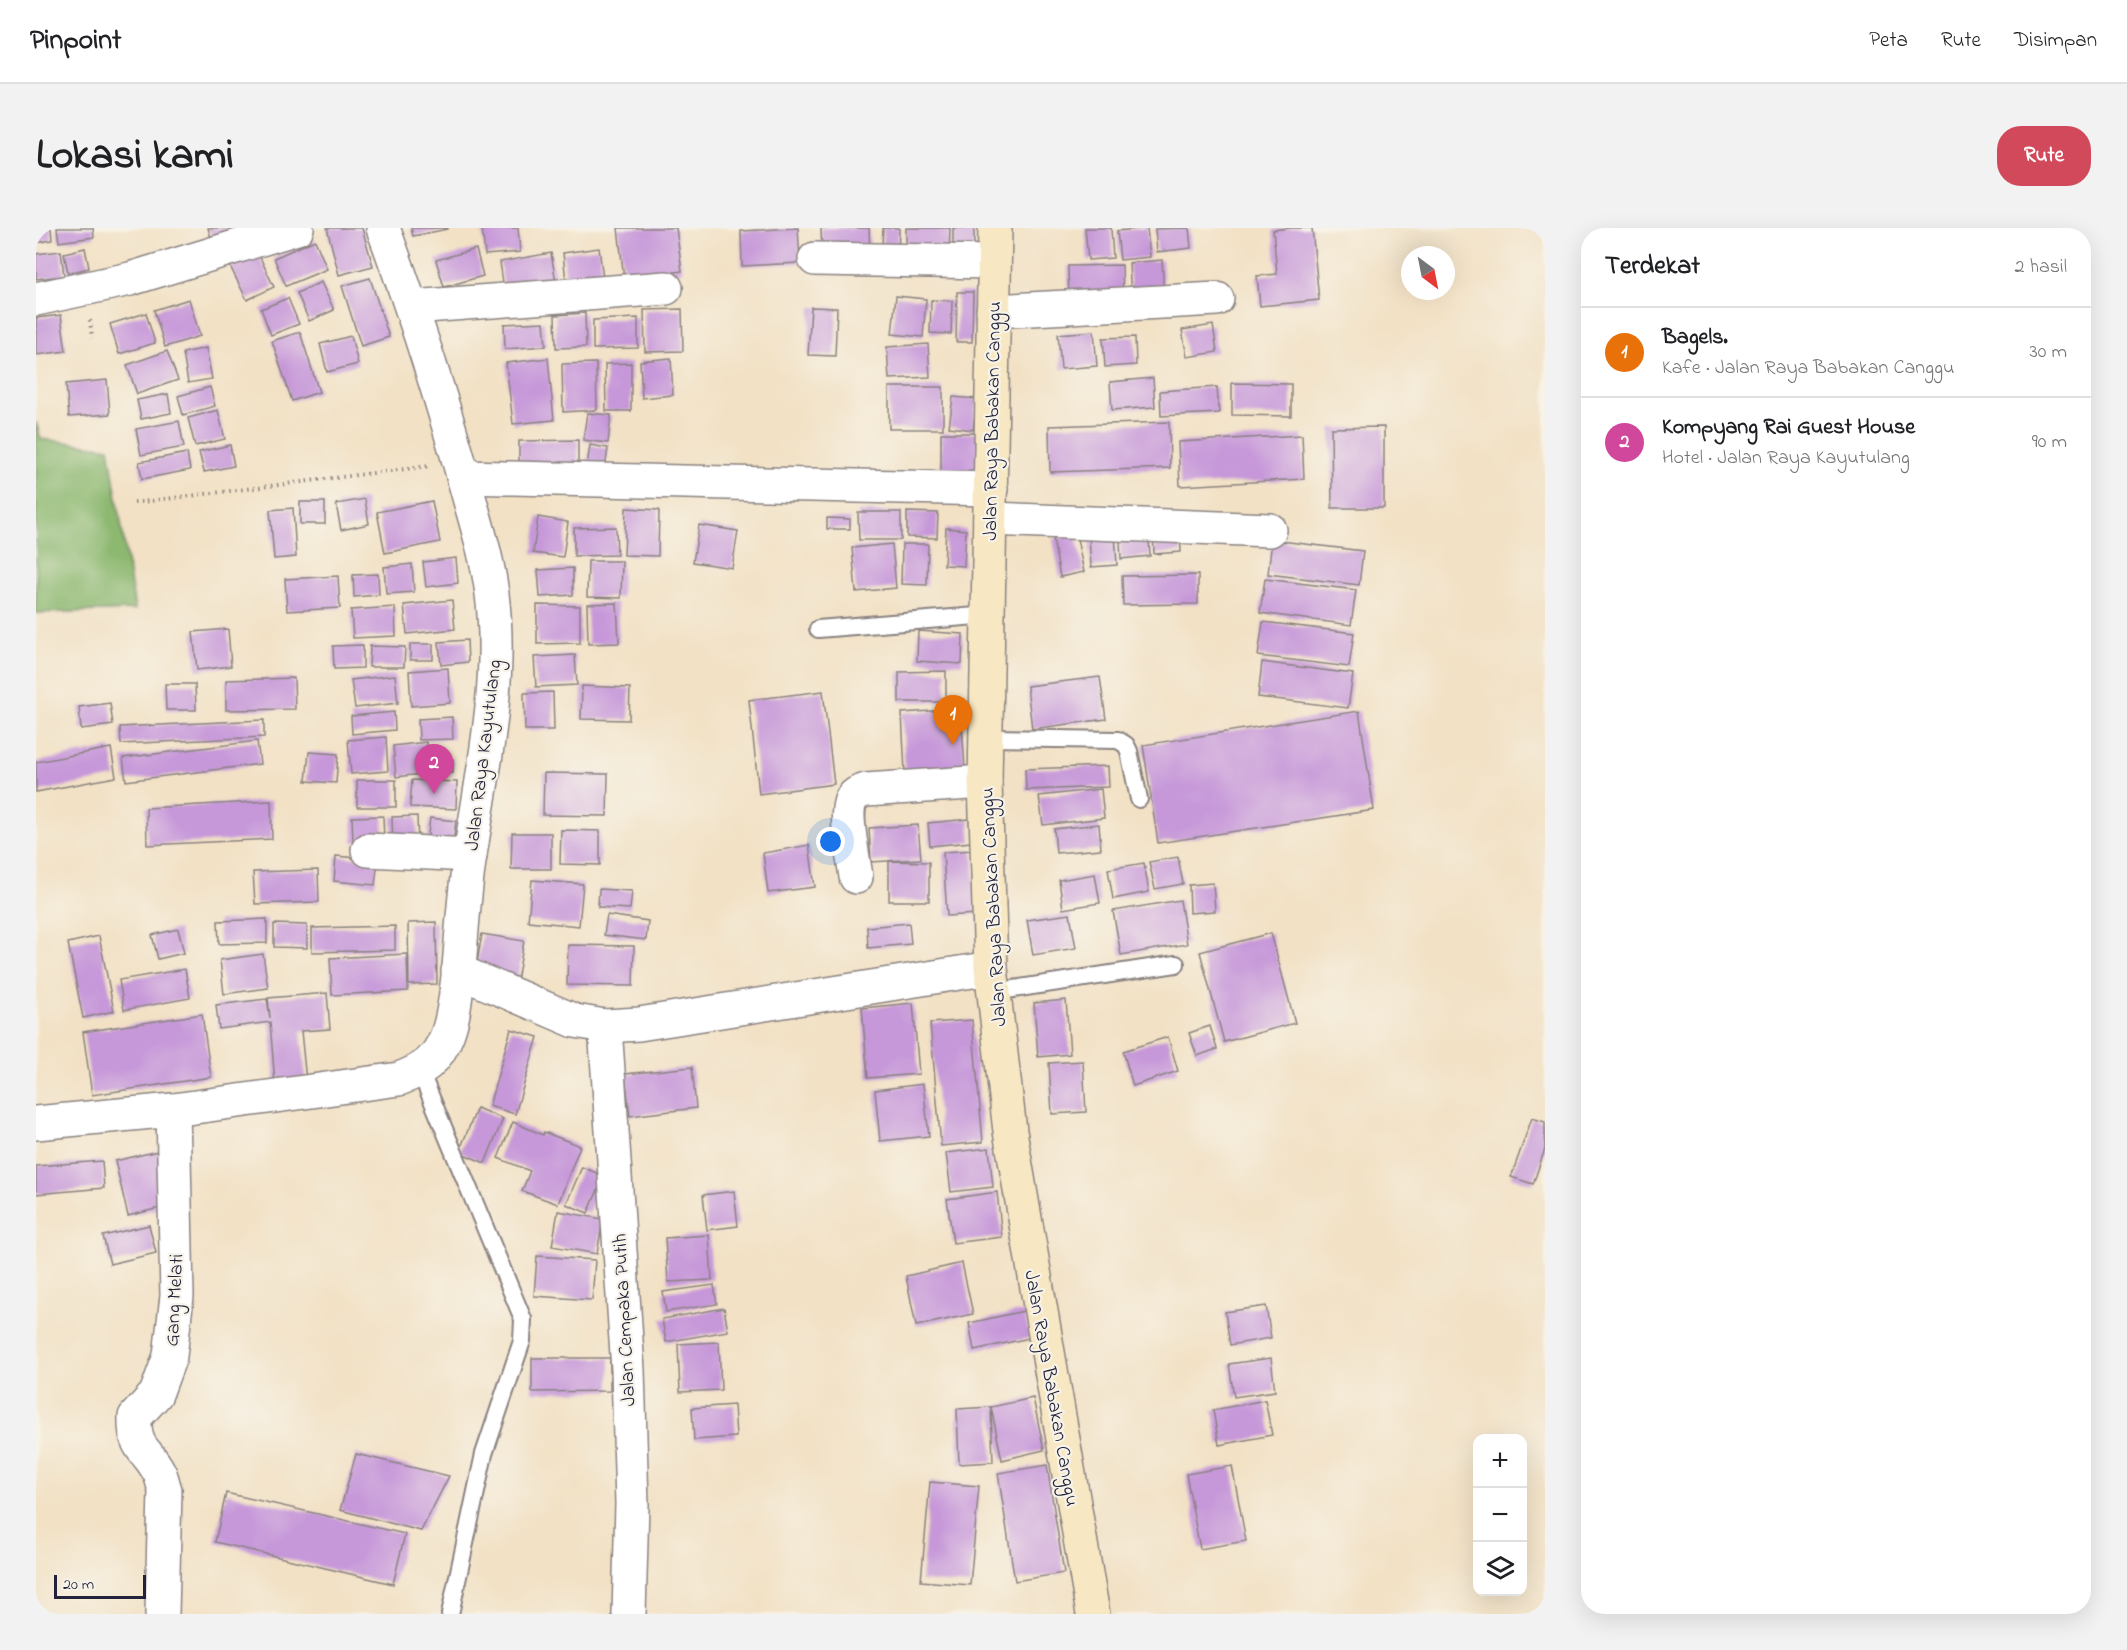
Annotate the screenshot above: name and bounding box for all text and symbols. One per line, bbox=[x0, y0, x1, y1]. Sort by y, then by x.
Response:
text: Pinpoint bbox=[30, 21, 121, 62]
text: Peta bbox=[1869, 26, 1908, 56]
text: Rute bbox=[1941, 26, 1981, 56]
text: Disimpan bbox=[2014, 26, 2097, 56]
text: Lokasi kami bbox=[36, 126, 234, 187]
button: Rute bbox=[1997, 126, 2091, 186]
north arrow bbox=[1401, 246, 1455, 300]
text: Terdekat bbox=[1605, 248, 1700, 286]
text: 2 hasil bbox=[2015, 253, 2067, 282]
street label: Jalan Raya Babakan Canggu bbox=[977, 301, 1011, 541]
text: Bagels. bbox=[1662, 322, 1728, 354]
text: 1 bbox=[1621, 338, 1628, 367]
text: 30 m bbox=[2030, 338, 2067, 367]
text: Kafe · Jalan Raya Babakan Canggu bbox=[1662, 354, 1954, 383]
text: Kompyang Rai Guest House bbox=[1662, 412, 1915, 444]
text: 2 bbox=[1620, 428, 1629, 457]
text: 90 m bbox=[2032, 428, 2067, 457]
text: Hotel · Jalan Raya Kayutulang bbox=[1662, 444, 1910, 473]
street label: Jalan Raya Kayutulang bbox=[458, 658, 512, 853]
pin: 1 bbox=[934, 696, 972, 745]
pin: 2 bbox=[414, 744, 454, 794]
street label: Jalan Raya Babakan Canggu bbox=[974, 787, 1016, 1027]
your location bbox=[816, 827, 845, 856]
street label: Jalan Cempaka Putih bbox=[606, 1233, 645, 1407]
street label: Gang Melati bbox=[159, 1253, 193, 1347]
street label: Jalan Raya Babakan Canggu bbox=[1014, 1268, 1086, 1509]
map controls bbox=[1473, 1434, 1527, 1596]
button: + bbox=[1473, 1434, 1527, 1488]
button: − bbox=[1473, 1488, 1527, 1542]
button: layers bbox=[1473, 1542, 1527, 1596]
scale bar bbox=[54, 1572, 146, 1600]
text: 20 m bbox=[63, 1573, 94, 1597]

